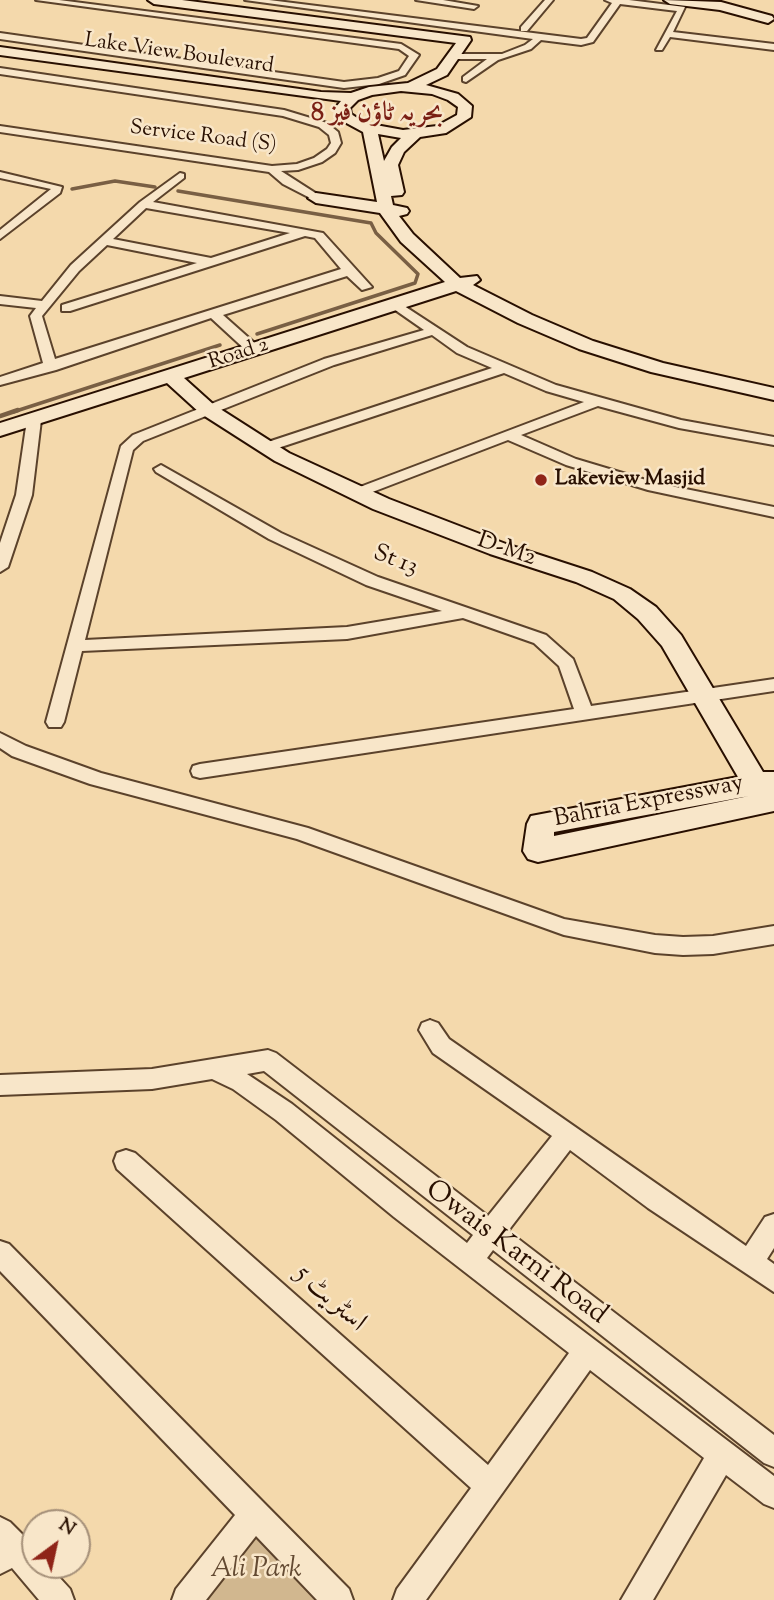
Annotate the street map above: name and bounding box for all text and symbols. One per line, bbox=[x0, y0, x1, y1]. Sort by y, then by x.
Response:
street label: Lake View Boulevard bbox=[83, 29, 275, 81]
district label: بحریہ ٹاؤن فیز 8 bbox=[311, 100, 443, 132]
street label: Service Road (S) bbox=[128, 116, 278, 160]
street label: Road 2 bbox=[206, 334, 272, 376]
place label: Lakeview Masjid bbox=[555, 467, 705, 493]
marker: Lakeview Masjid bbox=[533, 472, 549, 488]
street label: D-M2 bbox=[473, 528, 539, 574]
street label: St 13 bbox=[369, 540, 421, 584]
street label: Bahria Expressway bbox=[552, 771, 746, 835]
street label: Owais Karni Road bbox=[417, 1175, 613, 1333]
street label: اسٹریٹ 5 bbox=[286, 1259, 372, 1341]
north arrow bbox=[21, 1509, 91, 1579]
text: N bbox=[53, 1512, 80, 1543]
park label: Ali Park bbox=[210, 1554, 302, 1588]

